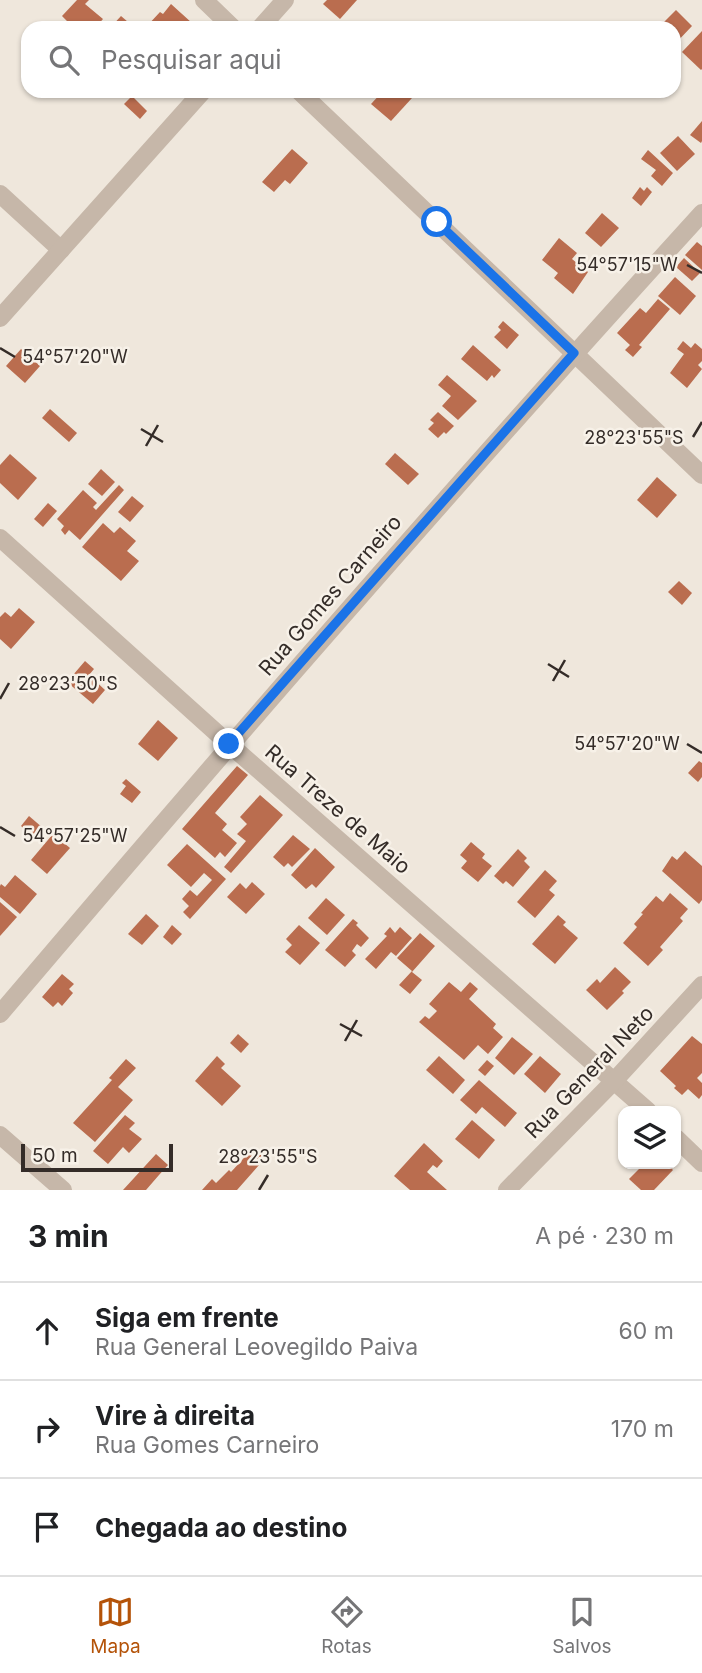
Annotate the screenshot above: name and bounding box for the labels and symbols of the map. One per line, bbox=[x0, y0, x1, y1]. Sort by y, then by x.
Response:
route start bbox=[421, 206, 452, 237]
text: 54°57'15"W bbox=[576, 254, 678, 275]
text: 54°57'20"W bbox=[22, 346, 128, 367]
text: 28°23'55"S bbox=[584, 427, 684, 448]
street label: Rua Gomes Carneiro bbox=[253, 510, 407, 680]
text: 28°23'50"S bbox=[18, 673, 118, 694]
route end bbox=[213, 728, 244, 759]
text: 54°57'20"W bbox=[574, 733, 680, 754]
street label: Rua Treze de Maio bbox=[260, 739, 416, 879]
text: 54°57'25"W bbox=[23, 825, 128, 846]
street label: Rua General Neto bbox=[519, 1001, 659, 1143]
scale bar bbox=[21, 1141, 173, 1173]
text: 28°23'55"S bbox=[218, 1146, 318, 1167]

